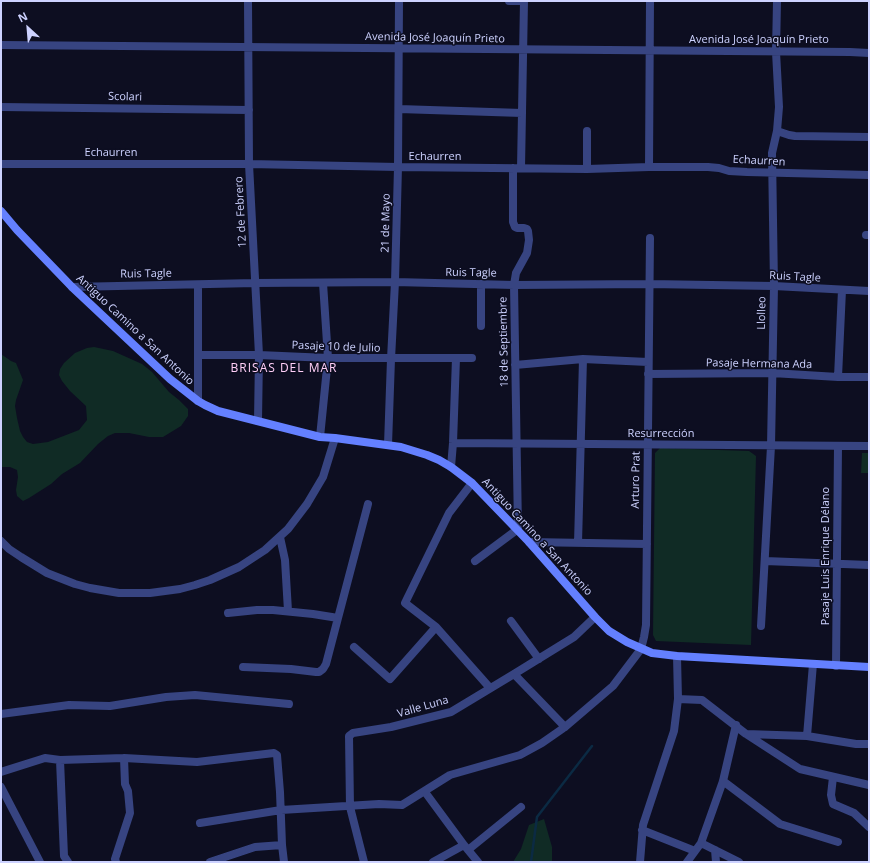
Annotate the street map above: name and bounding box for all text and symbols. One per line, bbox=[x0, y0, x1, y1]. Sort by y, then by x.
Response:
north arrow bbox=[8, 8, 48, 48]
text: N bbox=[15, 8, 30, 25]
street label: Avenida José Joaquín Prieto bbox=[365, 30, 505, 46]
street label: Avenida José Joaquín Prieto bbox=[689, 33, 829, 47]
street label: Scolari bbox=[108, 90, 142, 104]
street label: Echaurren bbox=[85, 146, 137, 160]
street label: Echaurren bbox=[409, 150, 461, 164]
street label: Echaurren bbox=[732, 153, 786, 169]
street label: 12 de Febrero bbox=[233, 176, 249, 248]
street label: 21 de Mayo bbox=[379, 193, 393, 253]
street label: Ruis Tagle bbox=[445, 266, 497, 280]
street label: Ruis Tagle bbox=[120, 267, 172, 281]
street label: Ruis Tagle bbox=[769, 269, 821, 285]
street label: Antiguo Camino a San Antonio bbox=[73, 272, 197, 388]
street label: Llolleo bbox=[755, 296, 769, 330]
street label: 18 de Septiembre bbox=[497, 297, 511, 387]
street label: Pasaje 10 de Julio bbox=[291, 339, 381, 355]
street label: Pasaje Hermana Ada bbox=[706, 356, 812, 372]
district label: BRISAS DEL MAR bbox=[231, 362, 337, 376]
street label: Resurrección bbox=[628, 427, 694, 441]
street label: Arturo Prat bbox=[629, 451, 643, 509]
street label: Antiguo Camino a San Antonio bbox=[479, 475, 595, 599]
street label: Pasaje Luis Enrique Délano bbox=[819, 487, 833, 625]
street label: Valle Luna bbox=[396, 693, 450, 721]

